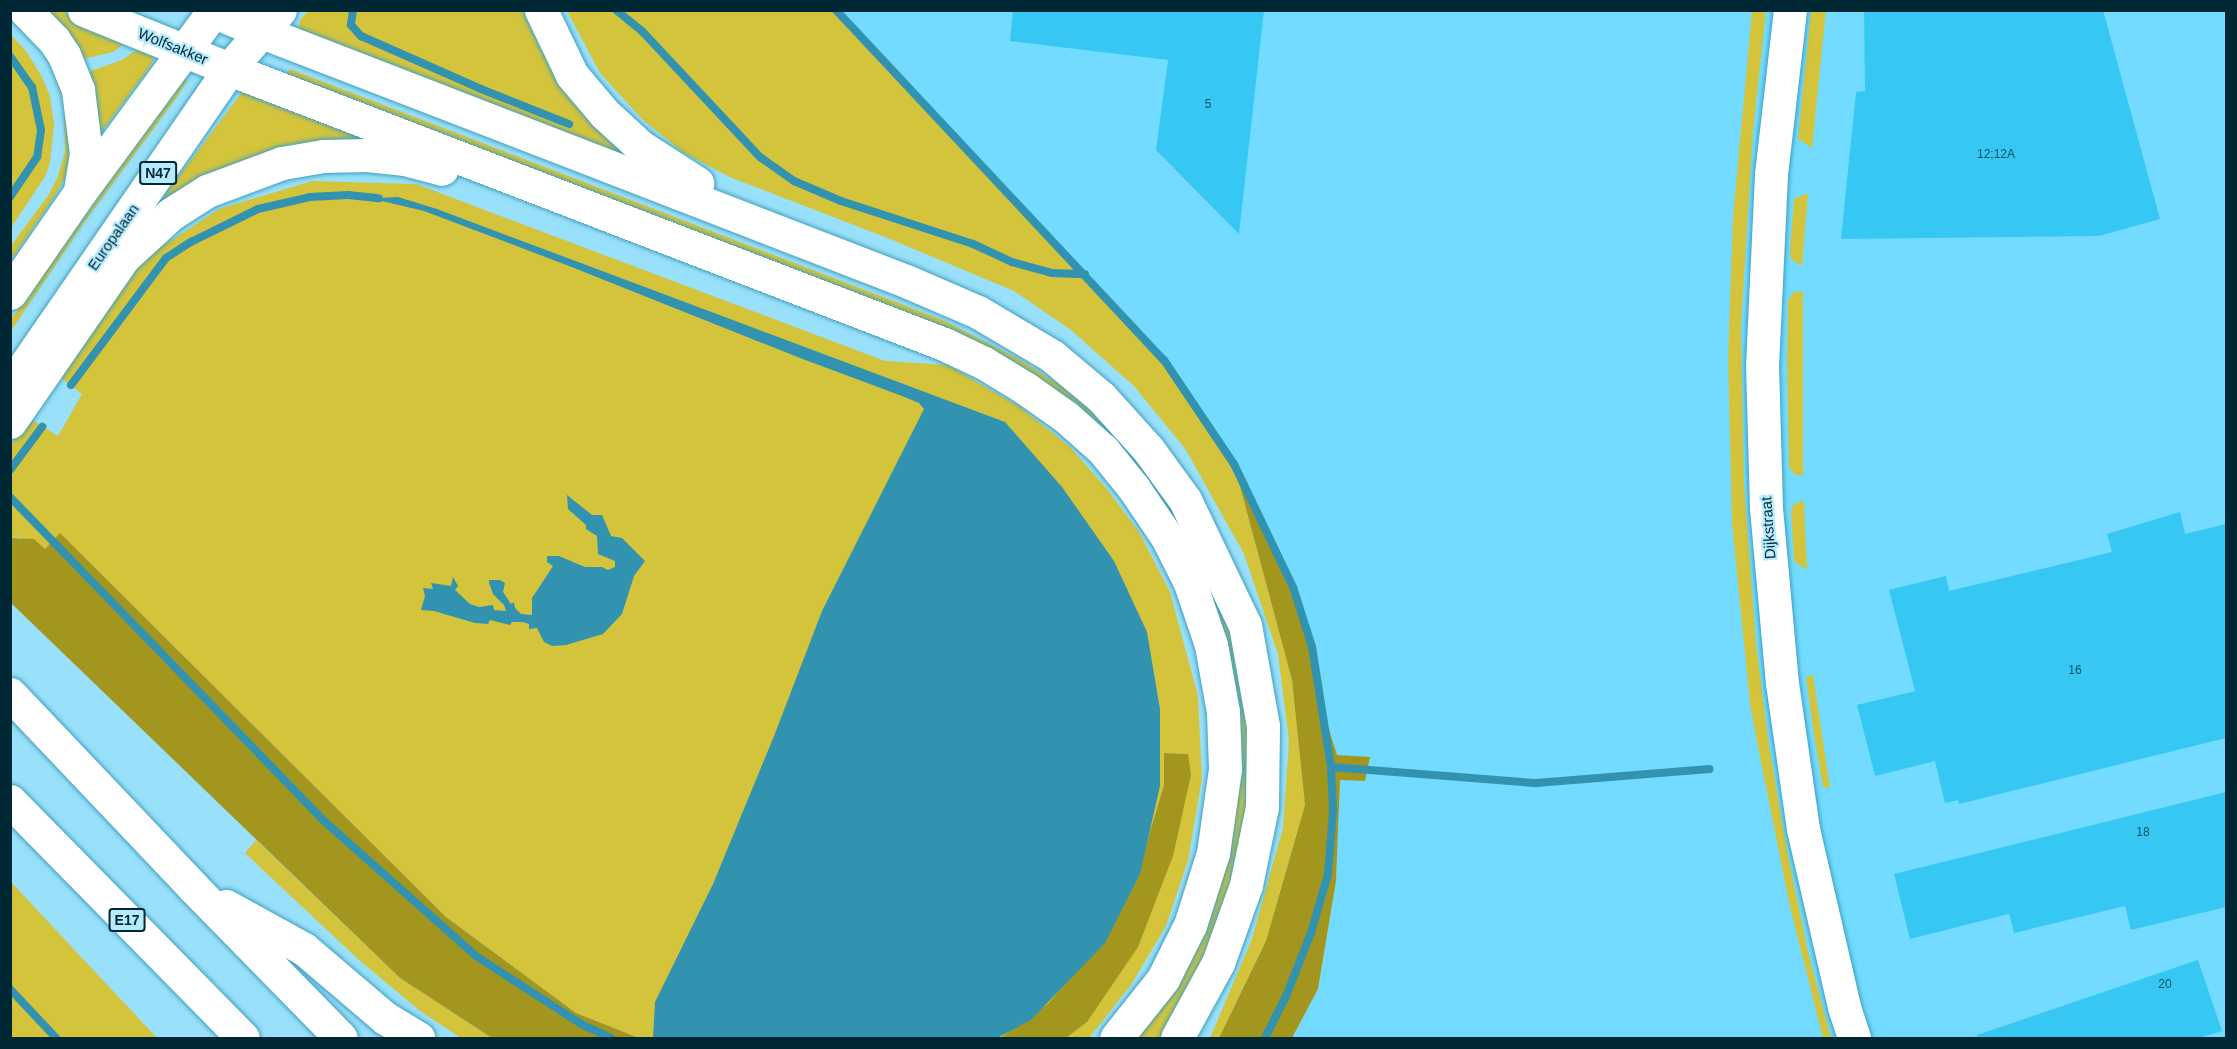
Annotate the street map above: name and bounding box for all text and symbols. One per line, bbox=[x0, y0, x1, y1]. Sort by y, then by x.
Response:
street label: Wolfsakker bbox=[135, 24, 211, 68]
house number: 5 bbox=[1205, 98, 1211, 112]
house number: 12;12A bbox=[1977, 148, 2015, 162]
road number: N47 bbox=[138, 162, 178, 184]
street label: Europalaan bbox=[84, 200, 142, 274]
street label: Dijkstraat bbox=[1757, 496, 1779, 560]
house number: 16 bbox=[2068, 664, 2082, 678]
house number: 18 bbox=[2136, 826, 2150, 840]
road number: E17 bbox=[108, 909, 146, 931]
house number: 20 bbox=[2158, 978, 2172, 992]

